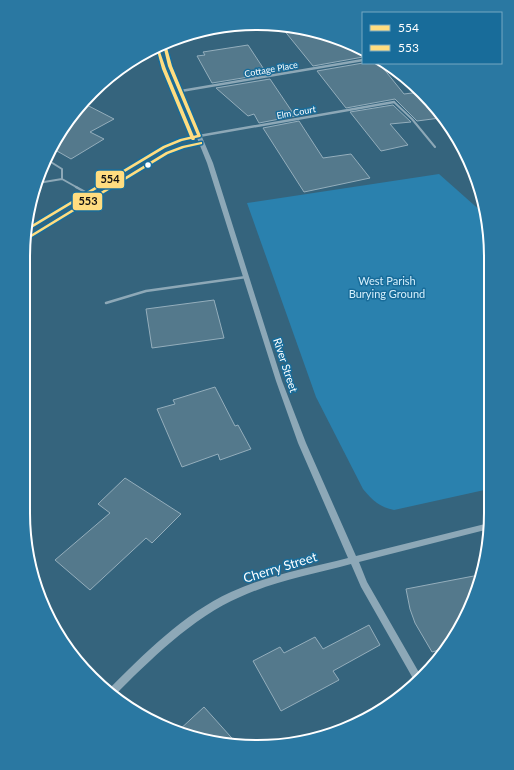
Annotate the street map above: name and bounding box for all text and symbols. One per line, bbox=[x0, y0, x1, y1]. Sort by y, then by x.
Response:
legend bbox=[362, 12, 502, 64]
text: 554 bbox=[398, 20, 419, 35]
text: 553 bbox=[398, 40, 419, 55]
street label: Cottage Place bbox=[243, 59, 299, 79]
street label: Elm Court bbox=[276, 103, 317, 121]
unlabelled marker bbox=[143, 160, 153, 170]
line badge: 554 bbox=[95, 170, 125, 189]
text: 554 bbox=[100, 172, 120, 185]
line badge: 553 bbox=[72, 192, 103, 211]
text: 553 bbox=[78, 194, 98, 207]
park label: West Parish Burying Ground bbox=[349, 274, 425, 300]
street label: River Street bbox=[271, 336, 301, 394]
street label: Cherry Street bbox=[241, 548, 319, 586]

